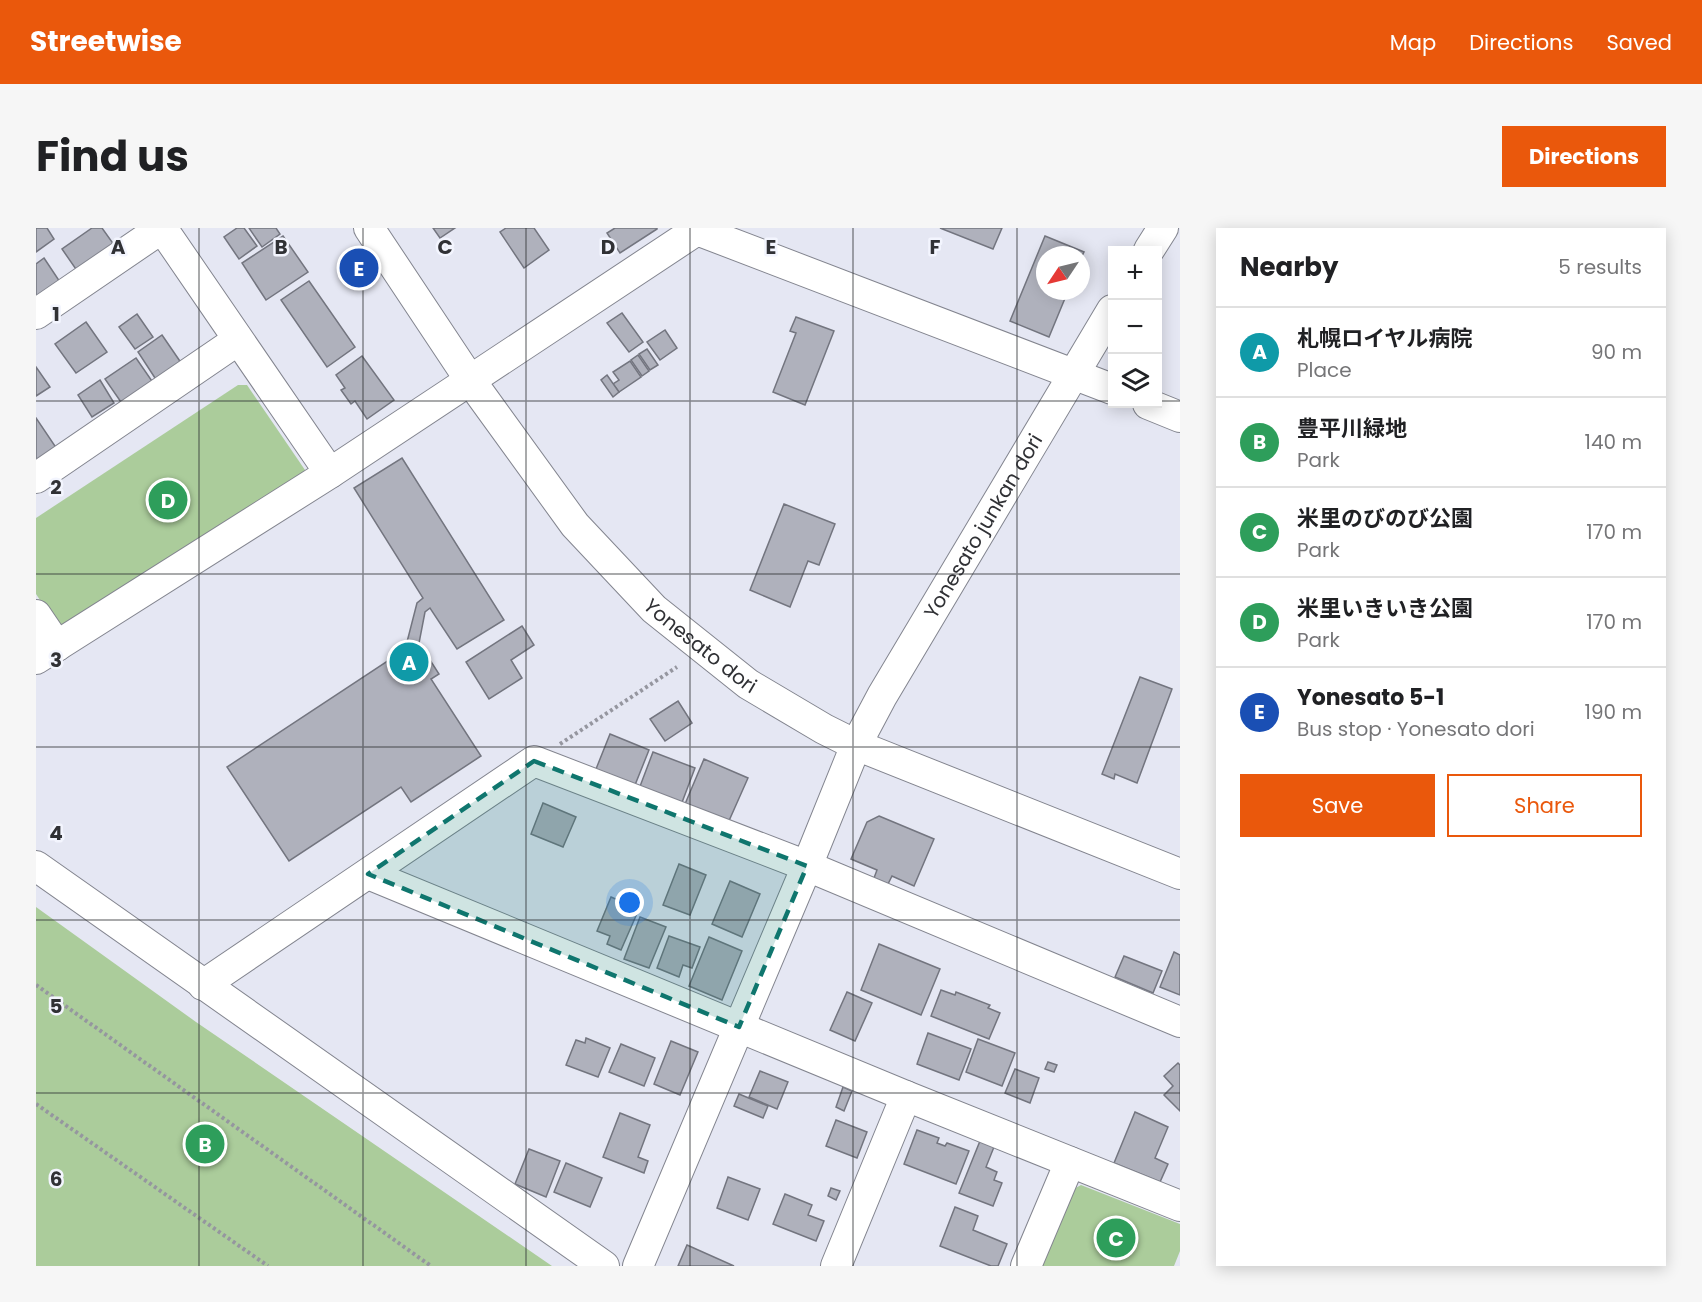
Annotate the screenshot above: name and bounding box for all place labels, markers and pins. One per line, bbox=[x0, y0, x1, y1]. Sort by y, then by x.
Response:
pin: E bbox=[340, 246, 378, 291]
pin: D bbox=[148, 478, 188, 522]
pin: A bbox=[390, 640, 428, 684]
pin: B bbox=[186, 1122, 224, 1166]
pin: C bbox=[1096, 1216, 1136, 1260]

